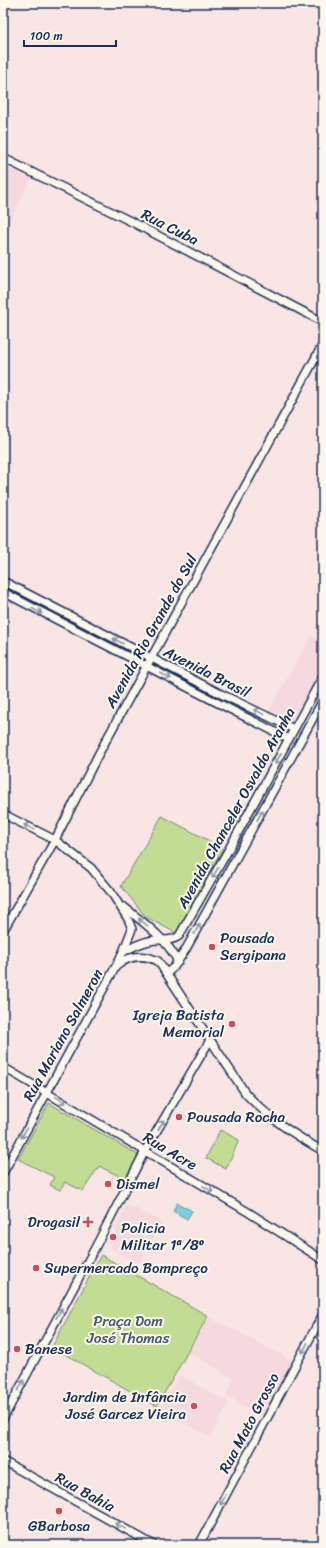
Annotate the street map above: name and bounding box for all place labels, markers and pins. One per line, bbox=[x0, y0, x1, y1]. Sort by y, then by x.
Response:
place label: Pousada Sergipana bbox=[220, 925, 287, 968]
marker: Pousada Sergipana bbox=[207, 942, 217, 952]
place label: Igreja Batista Memorial bbox=[132, 1002, 225, 1045]
marker: Igreja Batista Memorial bbox=[227, 1019, 237, 1029]
place label: Pousada Rocha bbox=[187, 1104, 286, 1130]
marker: Pousada Rocha bbox=[174, 1112, 184, 1122]
place label: Dismel bbox=[116, 1171, 160, 1197]
marker: Dismel bbox=[103, 1179, 113, 1189]
place label: Drogasil bbox=[28, 1209, 81, 1235]
place label: Policia Militar 1ª/8º bbox=[121, 1215, 205, 1258]
marker: Drogasil bbox=[83, 1217, 93, 1227]
marker: Policia Militar 1ª/8º bbox=[108, 1232, 118, 1242]
place label: Supermercado Bompreço bbox=[44, 1255, 208, 1281]
marker: Supermercado Bompreço bbox=[31, 1263, 41, 1273]
place label: Banese bbox=[25, 1336, 72, 1362]
marker: Banese bbox=[12, 1344, 22, 1354]
place label: Jardim de Infância José Garcez Vieira bbox=[62, 1384, 186, 1427]
marker: Jardim de Infância José Garcez Vieira bbox=[189, 1401, 199, 1411]
marker: GBarbosa bbox=[54, 1506, 64, 1516]
place label: GBarbosa bbox=[28, 1513, 90, 1539]

